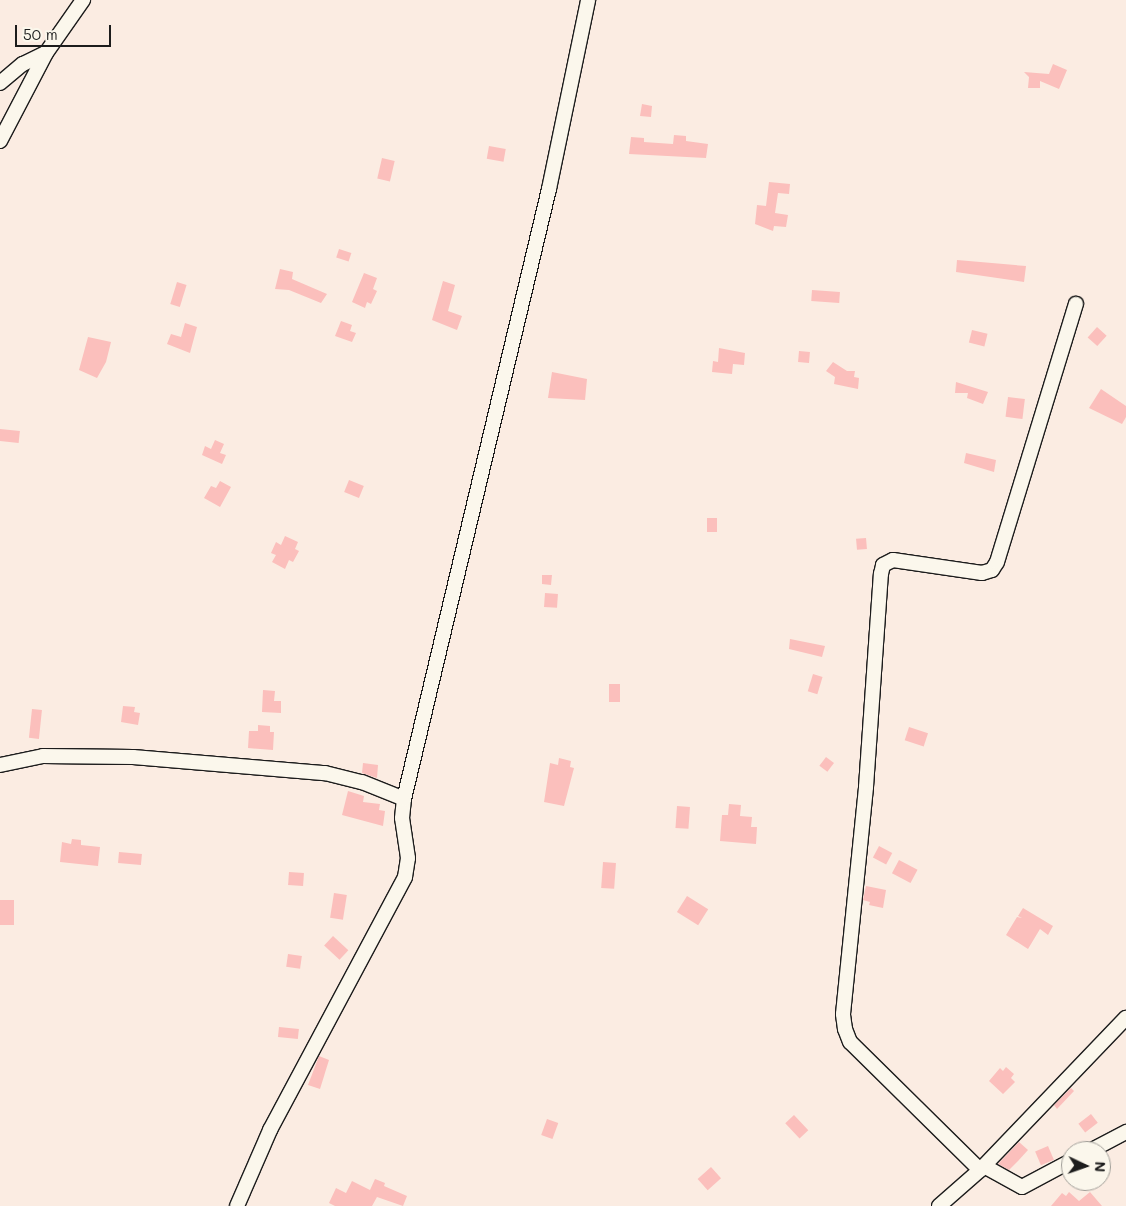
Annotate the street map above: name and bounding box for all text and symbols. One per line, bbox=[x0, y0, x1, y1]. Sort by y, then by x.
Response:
scale bar bbox=[18, 15, 114, 47]
text: 50 m bbox=[23, 24, 58, 44]
north arrow bbox=[1061, 1141, 1111, 1191]
text: N bbox=[1091, 1161, 1110, 1173]

